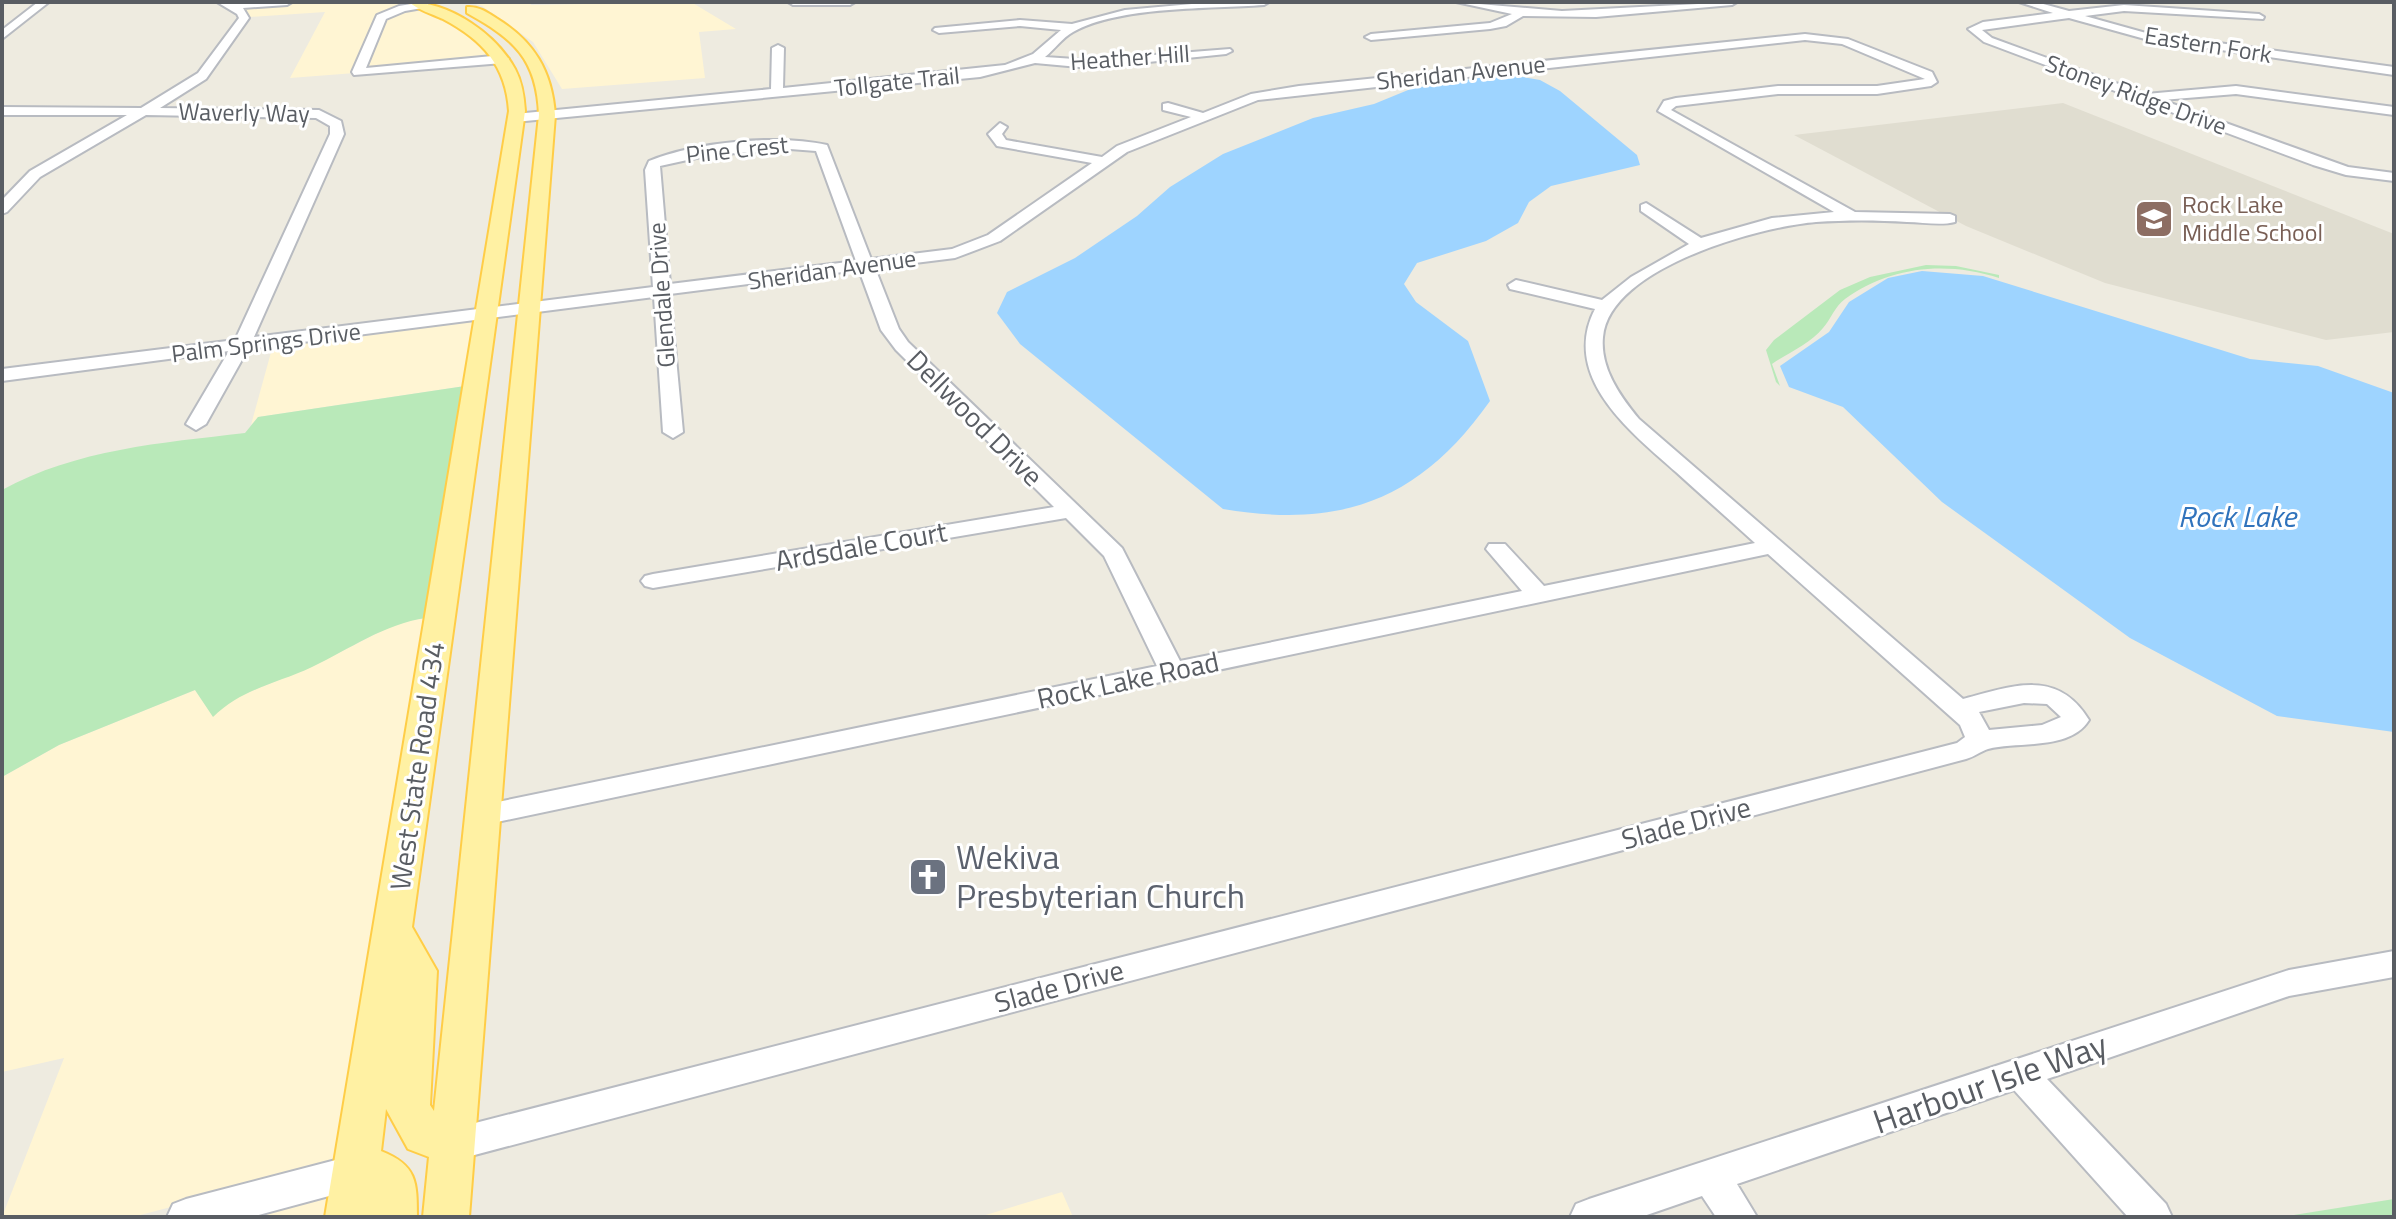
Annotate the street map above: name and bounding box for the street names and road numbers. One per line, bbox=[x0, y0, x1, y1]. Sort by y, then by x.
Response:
street label: Eastern Fork bbox=[2142, 16, 2275, 72]
street label: Heather Hill bbox=[1069, 35, 1191, 79]
street label: Sheridan Avenue bbox=[1375, 45, 1547, 99]
street label: Stoney Ridge Drive bbox=[2041, 45, 2232, 144]
street label: Tollgate Trail bbox=[832, 57, 961, 105]
street label: Waverly Way bbox=[178, 93, 310, 131]
street label: Pine Crest bbox=[684, 126, 790, 172]
street label: Glendale Drive bbox=[638, 221, 684, 369]
street label: Sheridan Avenue bbox=[745, 239, 918, 299]
street label: Palm Springs Drive bbox=[169, 313, 363, 371]
street label: Dellwood Drive bbox=[897, 339, 1054, 496]
street label: Ardsdale Court bbox=[772, 509, 950, 582]
street label: West State Road 434 bbox=[378, 639, 455, 893]
street label: Rock Lake Road bbox=[1033, 639, 1223, 720]
street label: Slade Drive bbox=[1617, 785, 1755, 860]
street label: Slade Drive bbox=[990, 948, 1128, 1023]
street label: Harbour Isle Way bbox=[1866, 1018, 2114, 1146]

